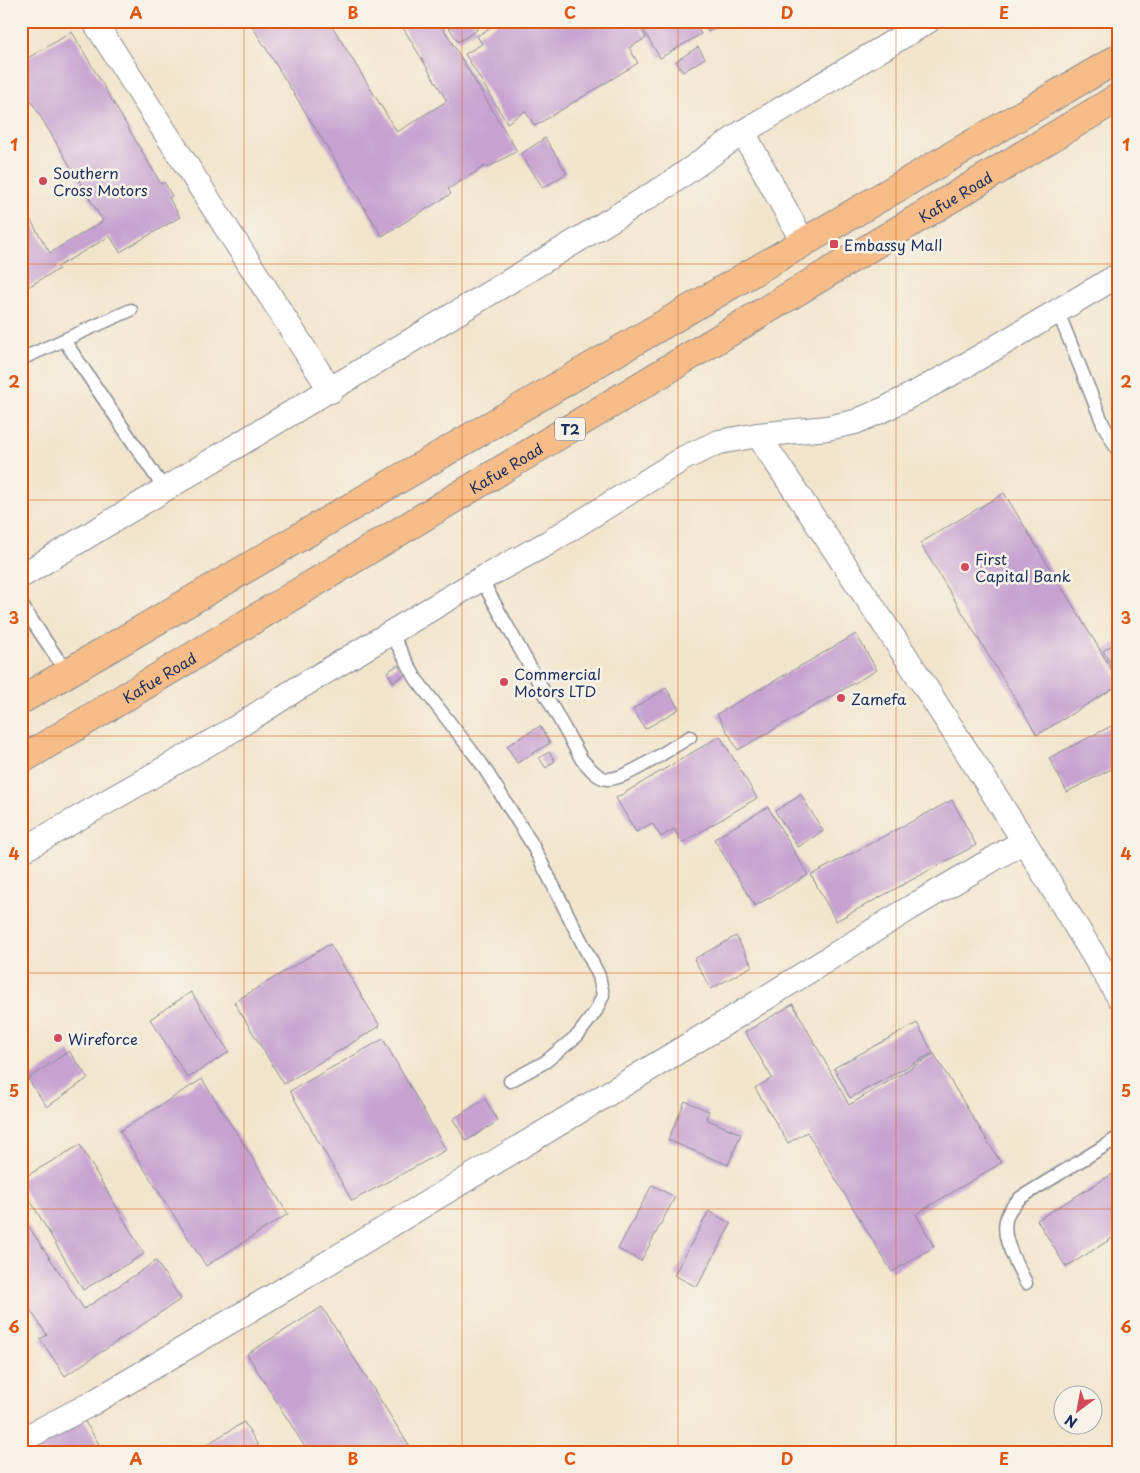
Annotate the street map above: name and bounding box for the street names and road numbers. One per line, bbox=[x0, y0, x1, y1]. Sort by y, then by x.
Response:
street label: Kafue Road bbox=[914, 165, 996, 227]
road number: T2 bbox=[555, 418, 585, 440]
street label: Kafue Road bbox=[464, 436, 547, 499]
street label: Kafue Road bbox=[117, 646, 200, 708]

